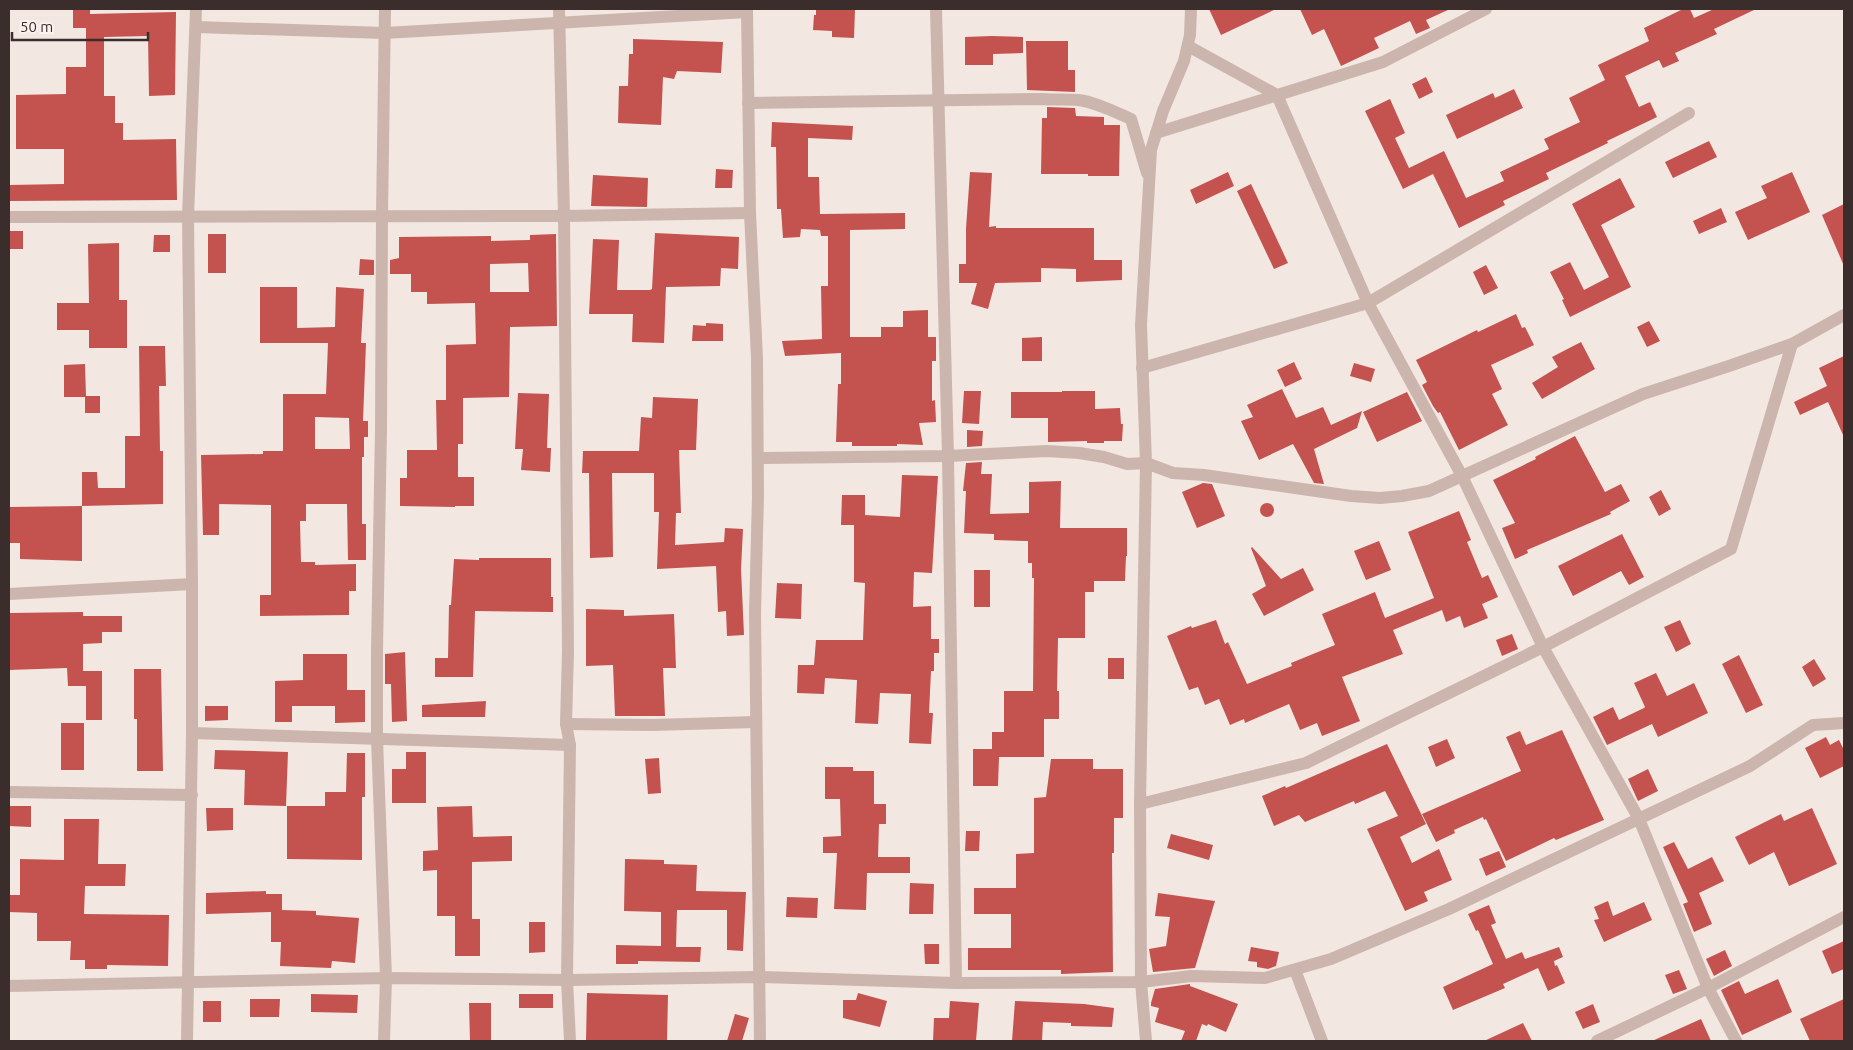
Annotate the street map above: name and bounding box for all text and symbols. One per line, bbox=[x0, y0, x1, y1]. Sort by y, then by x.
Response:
scale bar bbox=[12, 10, 149, 42]
text: 50 m bbox=[20, 18, 53, 35]

